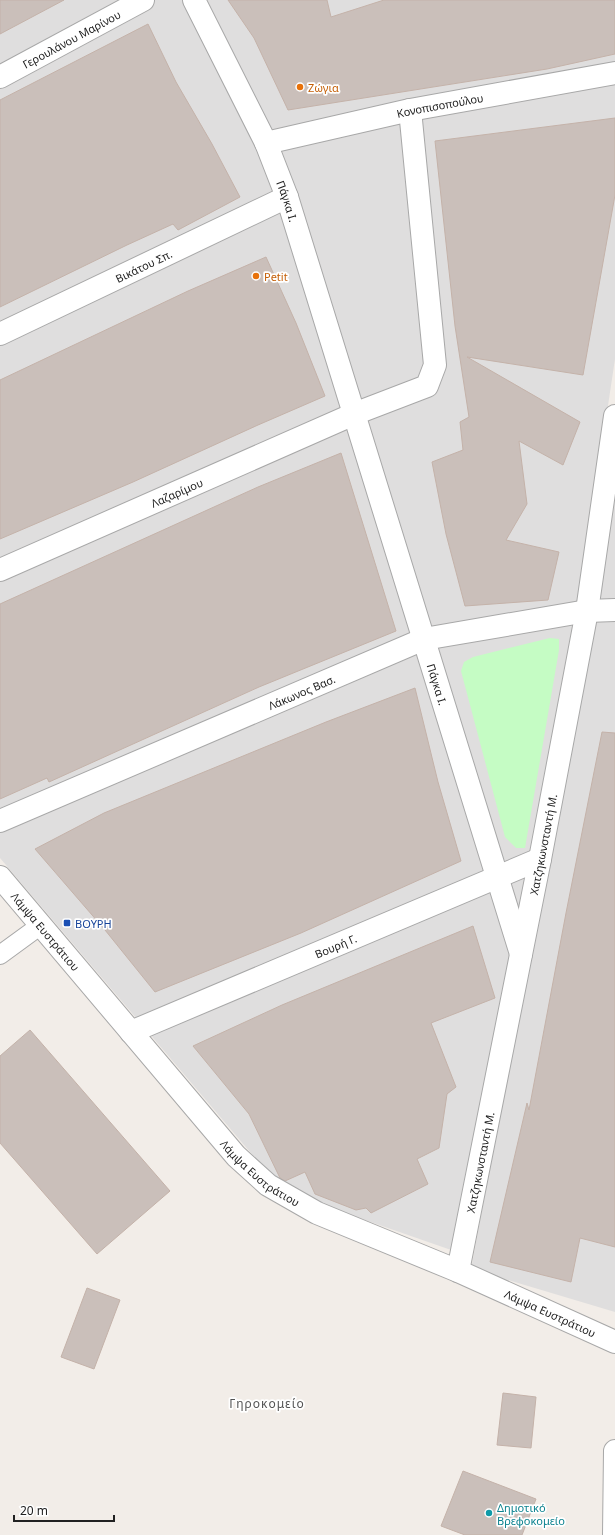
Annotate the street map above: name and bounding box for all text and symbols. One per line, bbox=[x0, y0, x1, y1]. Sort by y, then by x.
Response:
street label: Γερουλάνου Μαρίνου bbox=[20, 6, 123, 71]
place label: Ζώγια bbox=[308, 80, 339, 95]
marker: Ζώγια bbox=[295, 82, 305, 92]
street label: Κονοπισοπούλου bbox=[395, 89, 484, 120]
street label: Πάγκα Ι. bbox=[274, 178, 302, 224]
street label: Βικάτου Σπ. bbox=[113, 246, 174, 285]
place label: Petit bbox=[264, 269, 288, 284]
marker: Petit bbox=[251, 271, 261, 281]
street label: Λαζαρίμου bbox=[148, 474, 205, 510]
street label: Πάγκα Ι. bbox=[424, 662, 451, 707]
street label: Λάκωνος Βασ. bbox=[266, 671, 337, 713]
street label: Χατζηκωνσταντή Μ. bbox=[526, 793, 560, 896]
street label: Λάμψα Ευστράτιου bbox=[8, 889, 83, 974]
place label: ΒΟΥΡΗ bbox=[75, 916, 112, 931]
marker: ΒΟΥΡΗ bbox=[62, 918, 72, 928]
street label: Βουρή Γ. bbox=[312, 930, 359, 961]
street label: Χατζηκωνσταντή Μ. bbox=[462, 1110, 497, 1214]
street label: Λάμψα Ευστράτιου bbox=[218, 1136, 303, 1209]
street label: Λάμψα Ευστράτιου bbox=[502, 1286, 598, 1340]
district label: Γηροκομείο bbox=[229, 1395, 305, 1412]
scale bar bbox=[14, 1497, 114, 1523]
place label: Δημοτικό Βρεφοκομείο bbox=[497, 1500, 565, 1528]
text: 20 m bbox=[20, 1502, 48, 1519]
marker: Δημοτικό Βρεφοκομείο bbox=[484, 1508, 494, 1518]

